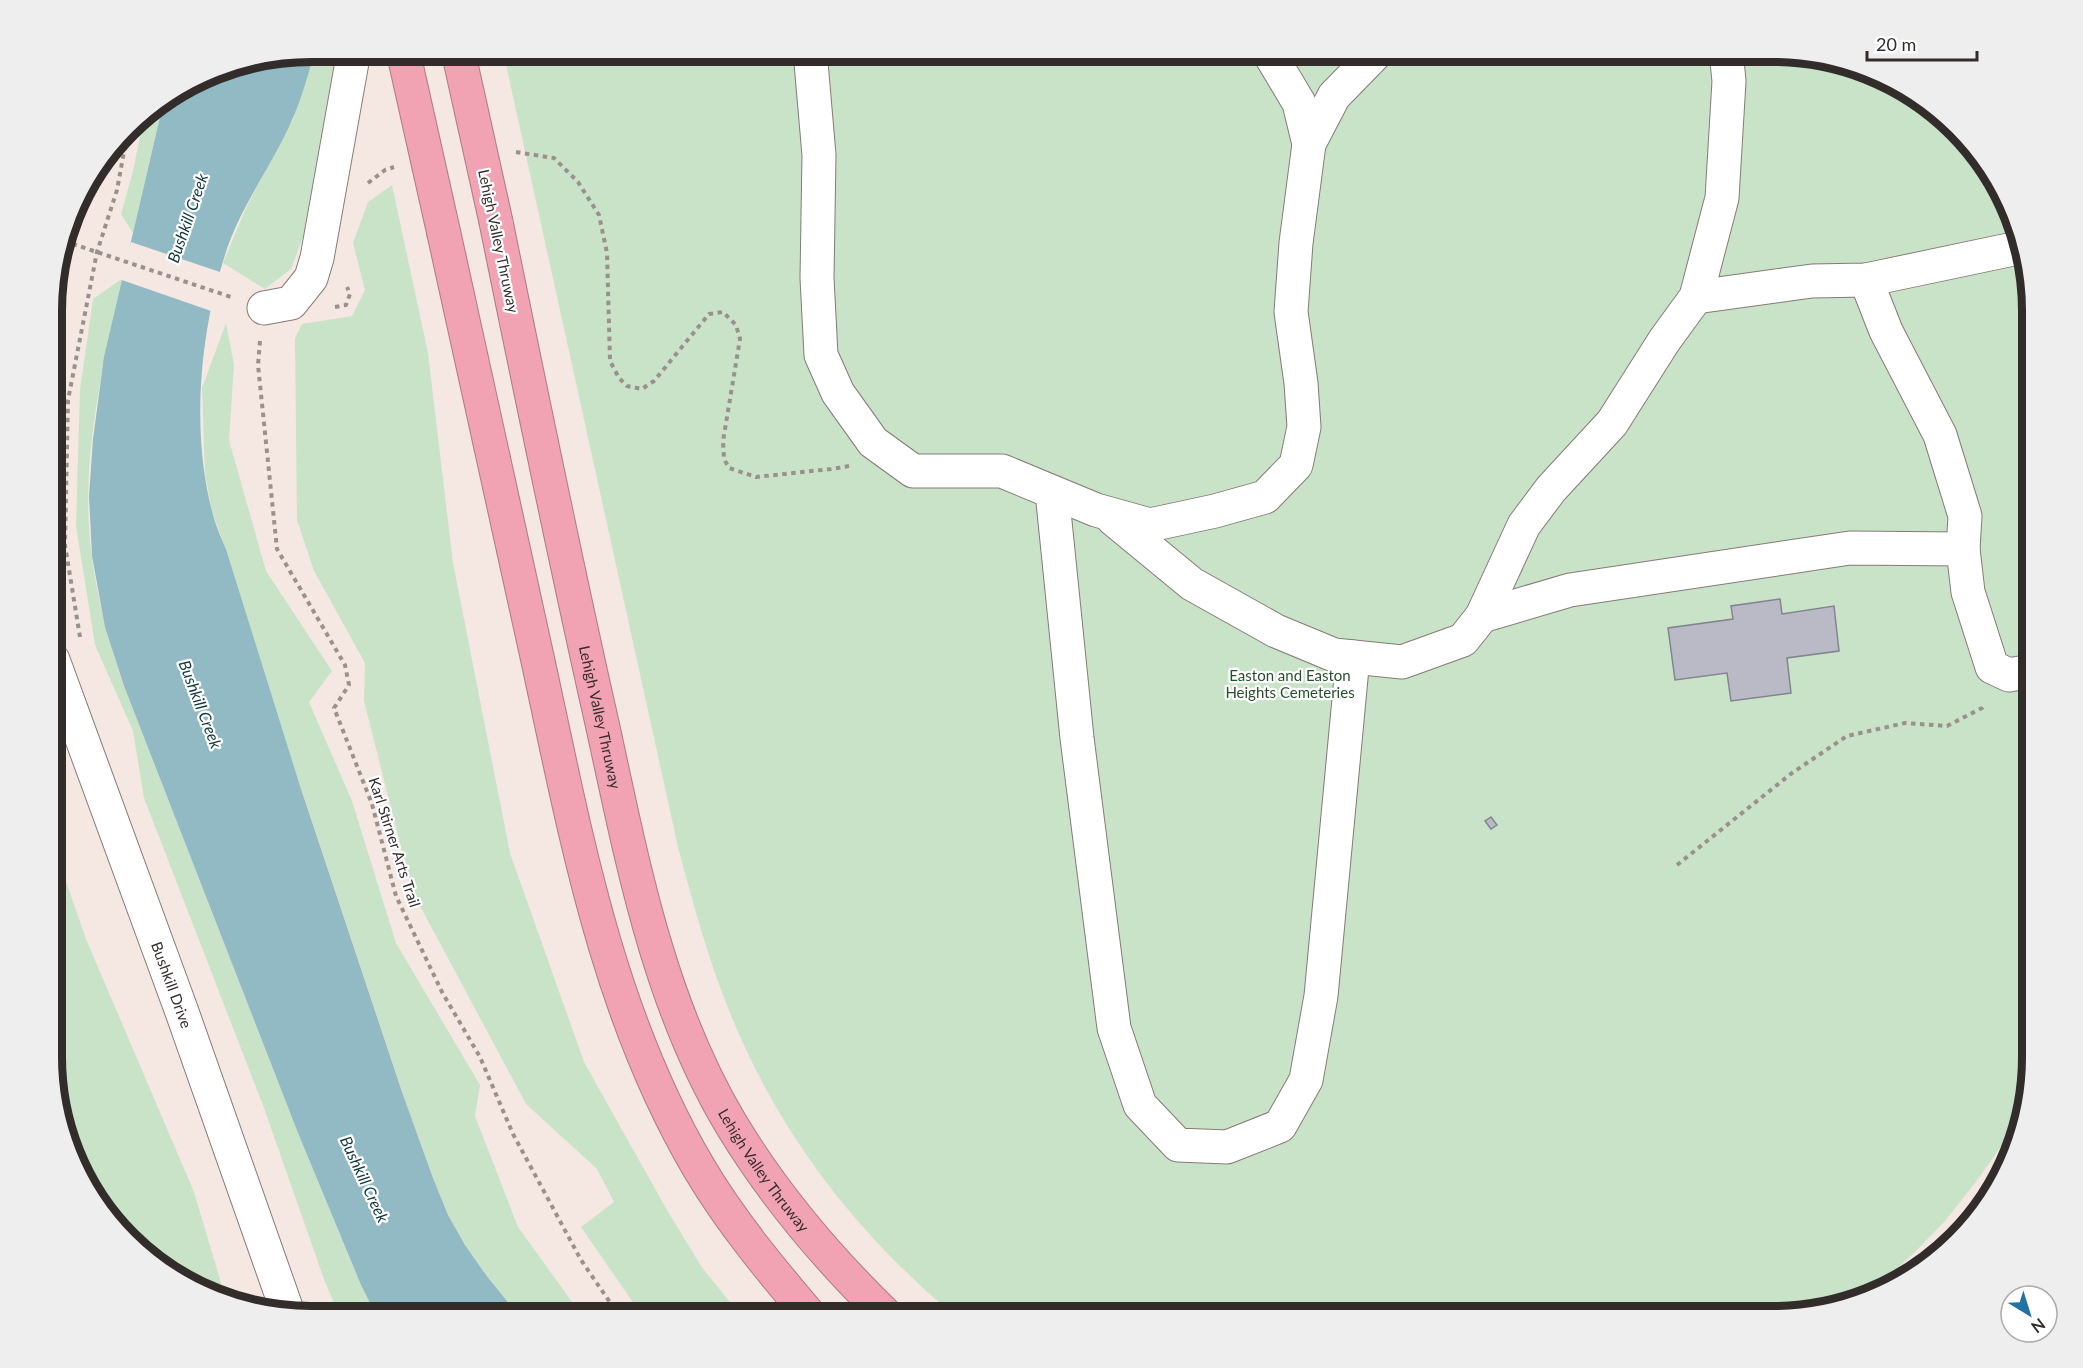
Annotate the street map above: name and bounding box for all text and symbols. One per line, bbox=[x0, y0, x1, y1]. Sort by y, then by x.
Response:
scale bar bbox=[1867, 24, 1976, 62]
text: 20 m bbox=[1876, 33, 1916, 55]
street label: Lehigh Valley Thruway bbox=[475, 168, 523, 315]
water label: Bushkill Creek bbox=[163, 171, 211, 265]
street label: Lehigh Valley Thruway bbox=[576, 644, 625, 791]
water label: Bushkill Creek bbox=[175, 657, 227, 751]
park label: Easton and Easton Heights Cemeteries bbox=[1225, 666, 1355, 701]
street label: Karl Stirner Arts Trail bbox=[366, 775, 424, 909]
street label: Bushkill Drive bbox=[148, 939, 196, 1031]
street label: Lehigh Valley Thruway bbox=[715, 1105, 813, 1236]
water label: Bushkill Creek bbox=[337, 1133, 393, 1226]
north arrow bbox=[1999, 1284, 2059, 1344]
text: N bbox=[2028, 1315, 2049, 1337]

